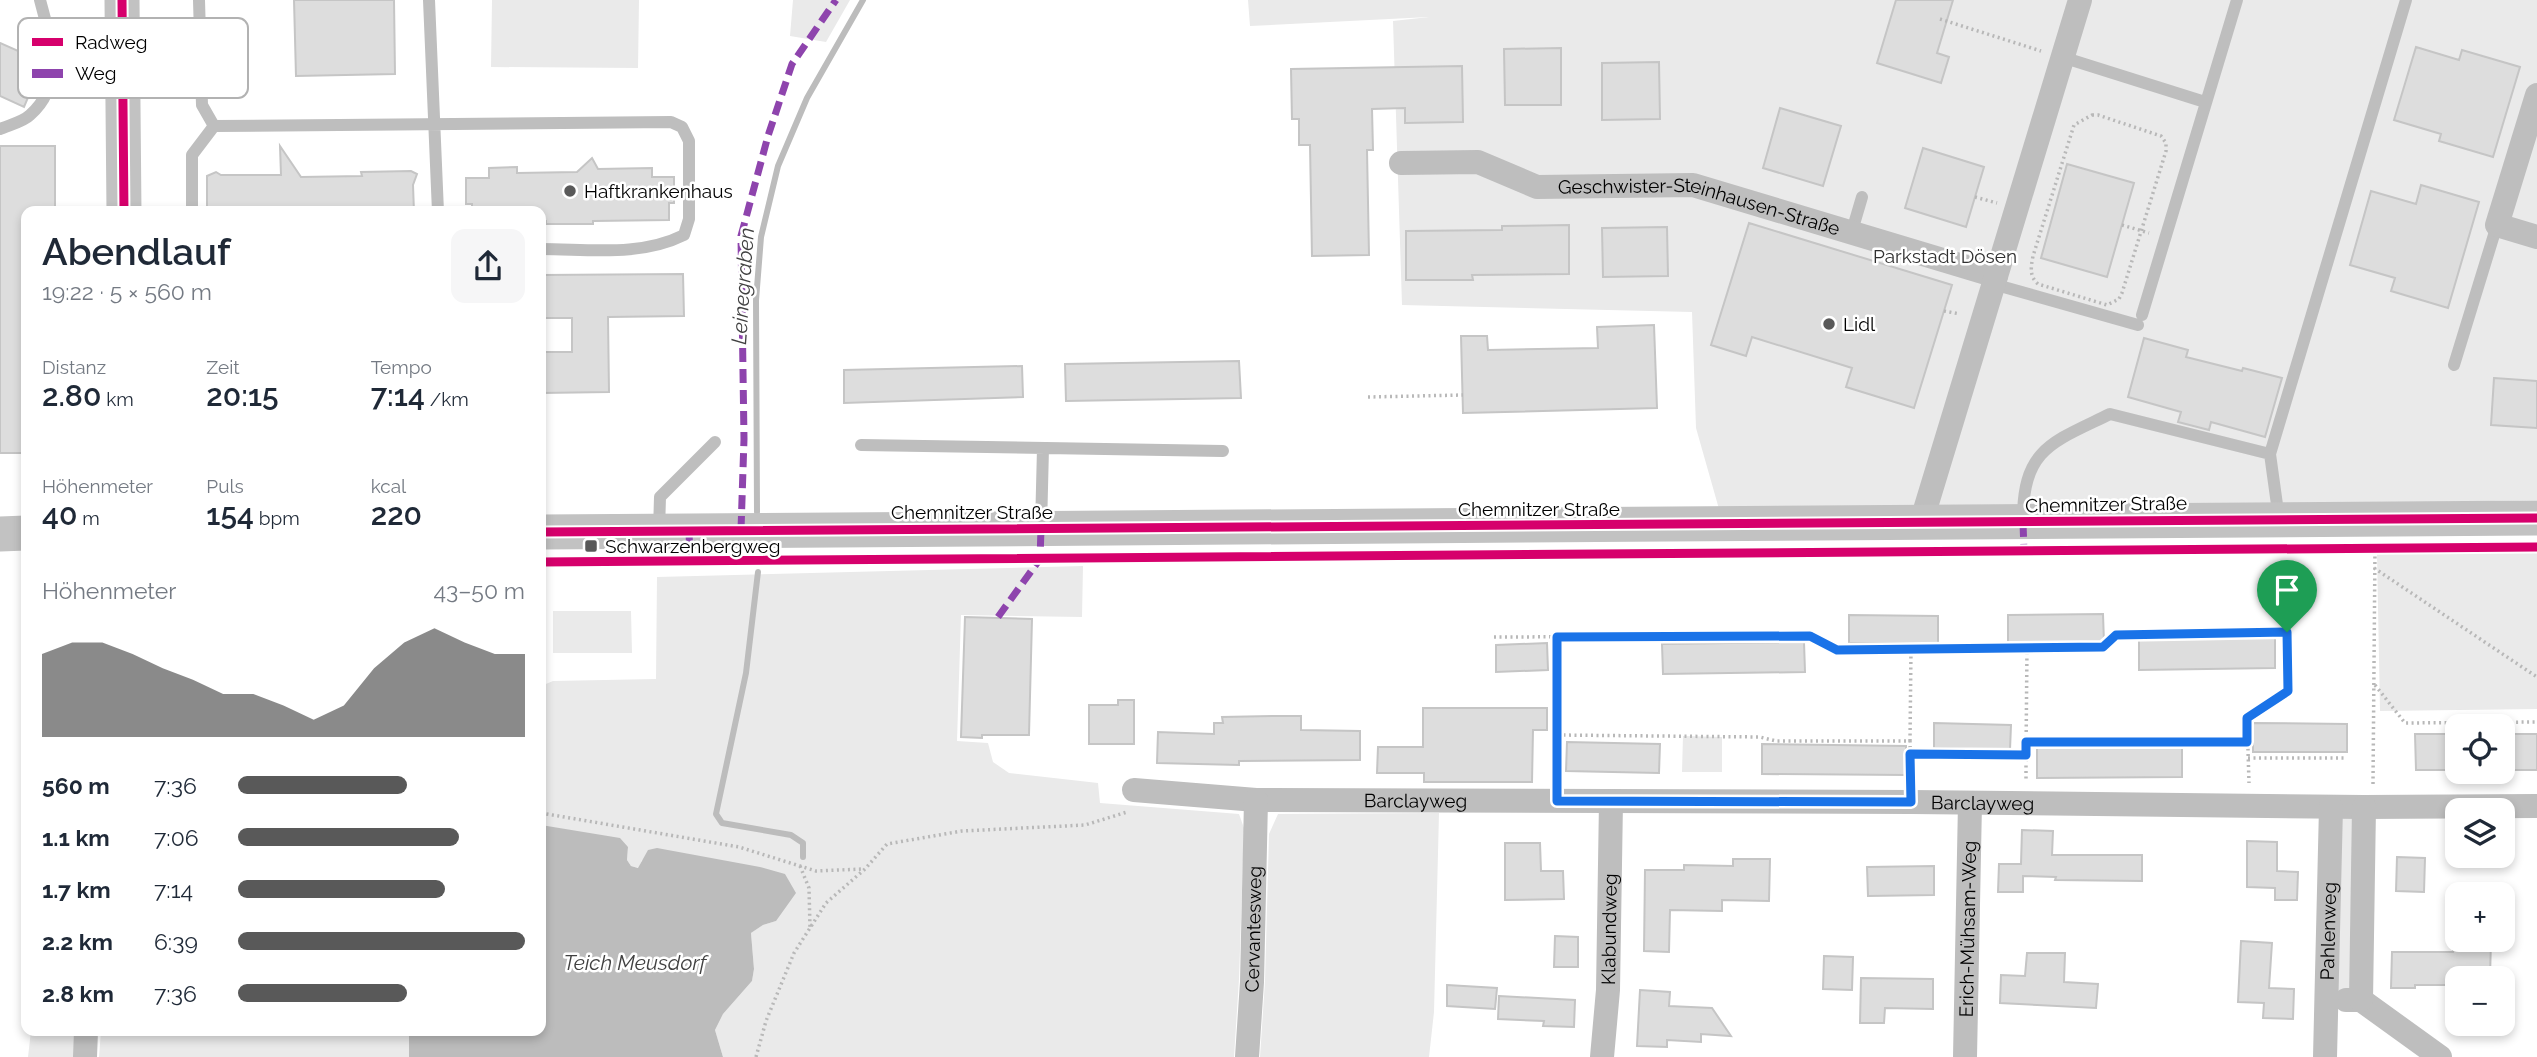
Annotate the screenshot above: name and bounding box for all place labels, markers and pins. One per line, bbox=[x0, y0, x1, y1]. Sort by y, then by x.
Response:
place label: Haftkrankenhaus bbox=[584, 180, 733, 202]
marker: Haftkrankenhaus bbox=[562, 183, 578, 199]
place label: Lidl bbox=[1843, 313, 1876, 335]
marker: Lidl bbox=[1821, 316, 1837, 332]
place label: Schwarzenbergweg bbox=[605, 535, 780, 557]
marker: Schwarzenbergweg bbox=[583, 538, 599, 554]
pin bbox=[2257, 560, 2317, 632]

